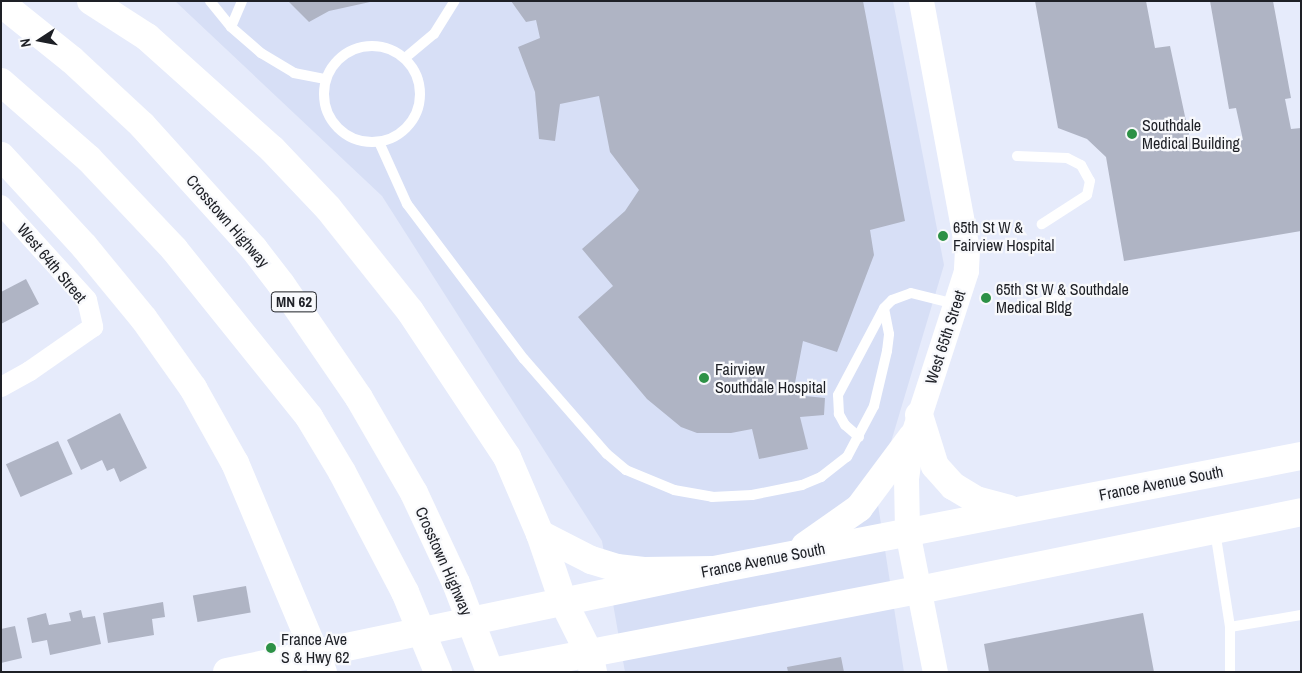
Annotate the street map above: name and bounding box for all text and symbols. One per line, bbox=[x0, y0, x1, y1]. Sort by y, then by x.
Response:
north arrow bbox=[15, 15, 65, 65]
text: N bbox=[16, 37, 35, 49]
place label: Southdale Medical Building bbox=[1142, 115, 1240, 153]
marker: Southdale Medical Building bbox=[1126, 128, 1138, 140]
street label: Crosstown Highway bbox=[182, 171, 274, 271]
place label: 65th St W & Fairview Hospital bbox=[953, 217, 1054, 255]
street label: West 64th Street bbox=[13, 219, 91, 307]
marker: 65th St W & Fairview Hospital bbox=[937, 230, 949, 242]
place label: 65th St W & Southdale Medical Bldg bbox=[996, 279, 1129, 317]
street label: West 65th Street bbox=[921, 288, 969, 386]
road number: MN 62 bbox=[270, 290, 318, 314]
marker: 65th St W & Southdale Medical Bldg bbox=[980, 292, 992, 304]
place label: Fairview Southdale Hospital bbox=[715, 359, 826, 397]
marker: Fairview Southdale Hospital bbox=[697, 371, 711, 385]
street label: France Avenue South bbox=[1097, 461, 1225, 505]
street label: Crosstown Highway bbox=[412, 504, 476, 618]
street label: France Avenue South bbox=[699, 538, 827, 582]
place label: France Ave S & Hwy 62 bbox=[281, 629, 350, 667]
marker: France Ave S & Hwy 62 bbox=[265, 642, 277, 654]

